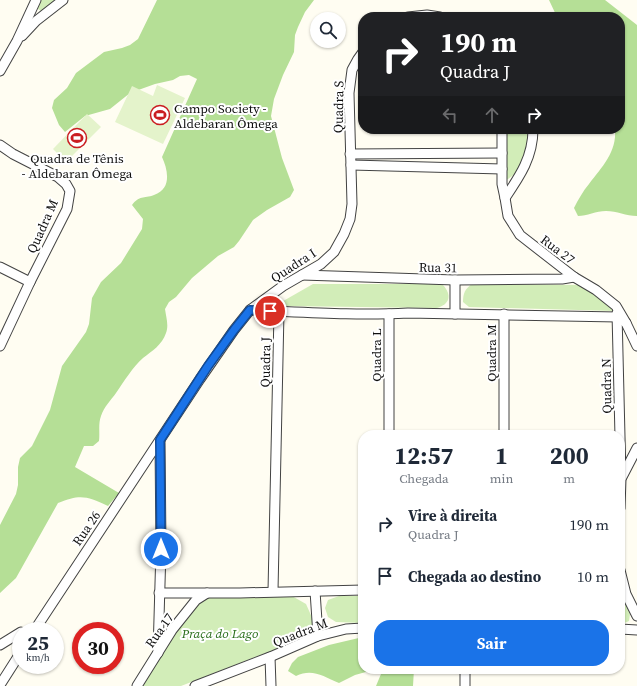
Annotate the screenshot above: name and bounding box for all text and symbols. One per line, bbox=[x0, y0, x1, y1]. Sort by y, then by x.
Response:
map controls bbox=[310, 12, 346, 48]
button: search bbox=[310, 12, 346, 48]
text: 190 m bbox=[440, 23, 517, 61]
icon: right bbox=[374, 28, 426, 80]
text: Quadra J bbox=[440, 59, 510, 84]
street label: Quadra S bbox=[330, 80, 347, 133]
place label: Campo Society - Aldebaran Ômega bbox=[174, 100, 278, 132]
sports icon: Campo Society - Aldebaran Ômega bbox=[149, 104, 171, 126]
icon: left bbox=[439, 104, 461, 126]
icon: ahead bbox=[481, 104, 503, 126]
icon: right bbox=[523, 104, 545, 126]
sports icon: Quadra de Tênis - Aldebaran Ômega bbox=[66, 127, 88, 149]
place label: Quadra de Tênis - Aldebaran Ômega bbox=[22, 150, 133, 182]
street label: Quadra M bbox=[23, 196, 62, 256]
street label: Rua 27 bbox=[537, 231, 579, 268]
street label: Quadra I bbox=[267, 244, 319, 286]
street label: Rua 31 bbox=[419, 259, 457, 276]
pin bbox=[253, 294, 287, 328]
icon: arrive bbox=[259, 300, 281, 322]
street label: Quadra M bbox=[483, 324, 500, 382]
street label: Quadra L bbox=[368, 328, 385, 382]
street label: Quadra J bbox=[257, 336, 274, 387]
street label: Quadra N bbox=[598, 358, 615, 414]
text: 12:57 bbox=[394, 439, 454, 472]
text: 1 bbox=[495, 439, 508, 472]
text: 200 bbox=[550, 439, 589, 472]
text: Chegada bbox=[399, 470, 449, 487]
text: min bbox=[490, 470, 513, 487]
text: m bbox=[563, 470, 575, 487]
text: Vire à direita bbox=[408, 505, 497, 526]
street label: Rua 26 bbox=[69, 508, 104, 549]
icon: right bbox=[374, 513, 396, 535]
text: 190 m bbox=[569, 514, 609, 535]
text: Quadra J bbox=[408, 526, 459, 543]
position arrow bbox=[140, 528, 182, 570]
icon: arrive bbox=[374, 565, 396, 587]
text: Chegada ao destino bbox=[408, 566, 541, 587]
text: 10 m bbox=[577, 566, 609, 587]
street label: Rua 17 bbox=[141, 609, 178, 651]
street label: Quadra M bbox=[270, 614, 330, 651]
button: Sair bbox=[374, 620, 609, 666]
speed limit sign: 30 bbox=[72, 622, 124, 674]
park label: Praça do Lago bbox=[181, 625, 258, 642]
text: 25 bbox=[27, 629, 49, 657]
text: km/h bbox=[26, 651, 50, 664]

